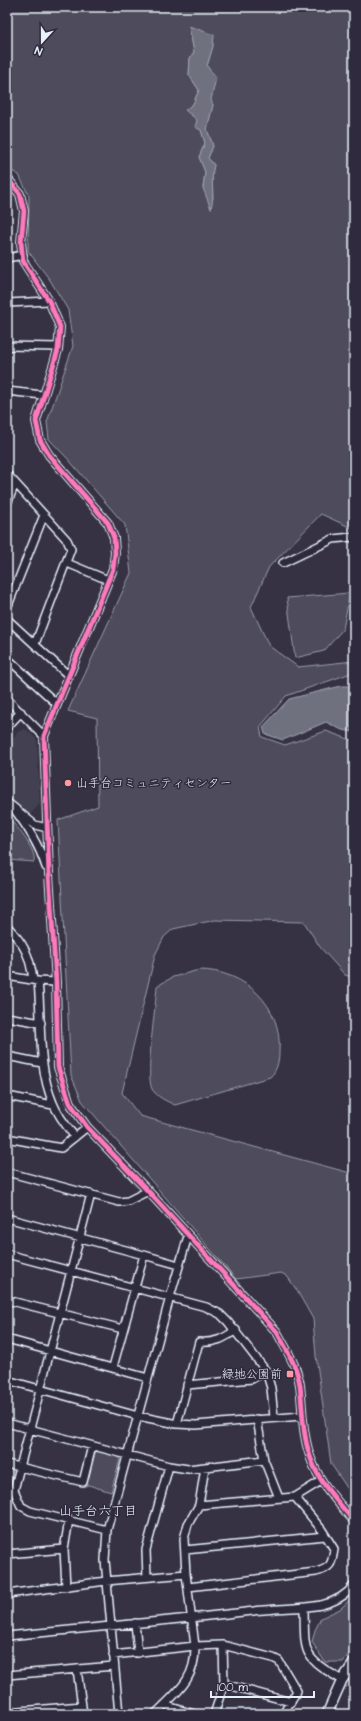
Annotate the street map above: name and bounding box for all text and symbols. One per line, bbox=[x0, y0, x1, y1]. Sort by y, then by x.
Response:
north arrow bbox=[22, 22, 62, 62]
text: N bbox=[33, 43, 45, 59]
place label: 山手台コミュニティセンター bbox=[76, 775, 232, 792]
marker: 山手台コミュニティセンター bbox=[63, 778, 73, 788]
place label: 緑地公園前 bbox=[222, 1366, 282, 1383]
marker: 緑地公園前 bbox=[285, 1369, 295, 1379]
district label: 山手台六丁目 bbox=[59, 1502, 137, 1520]
scale bar bbox=[211, 1673, 314, 1699]
text: 100 m bbox=[217, 1679, 248, 1696]

